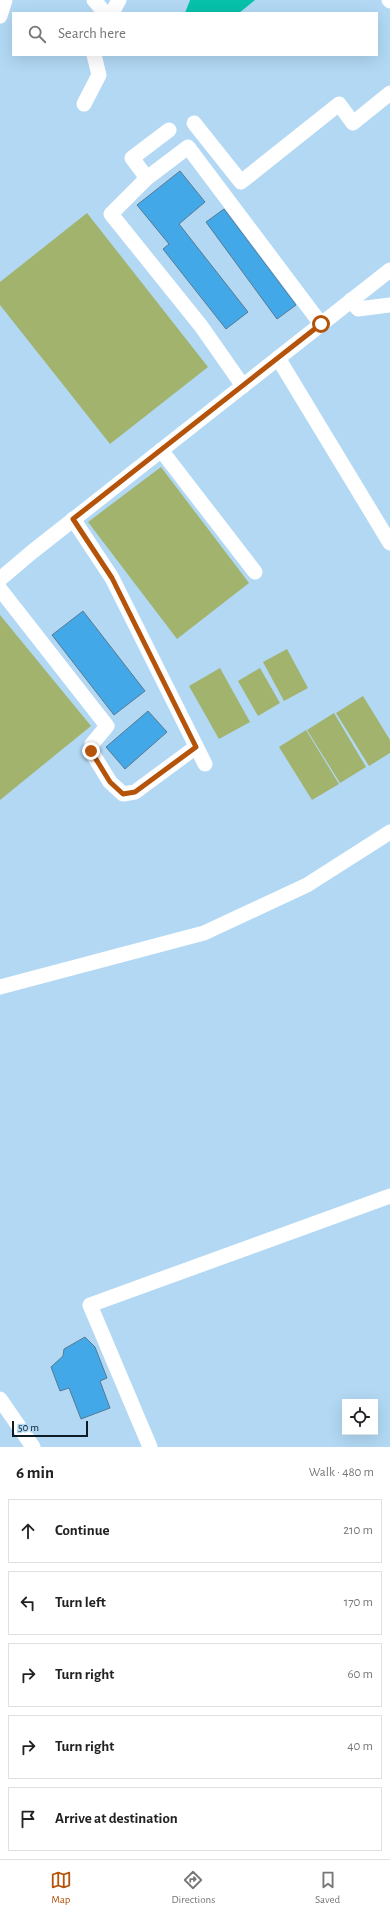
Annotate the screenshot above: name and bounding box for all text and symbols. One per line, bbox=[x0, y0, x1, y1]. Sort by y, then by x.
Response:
search box bbox=[12, 12, 378, 56]
icon: search bbox=[26, 23, 48, 45]
text: Search here bbox=[58, 26, 126, 41]
route start bbox=[312, 315, 330, 333]
route end bbox=[82, 742, 100, 760]
map controls bbox=[342, 1399, 378, 1435]
button: locate bbox=[342, 1399, 378, 1435]
scale bar bbox=[12, 1419, 88, 1438]
text: 50 m bbox=[18, 1422, 39, 1433]
text: 6 min bbox=[16, 1464, 54, 1481]
text: Walk · 480 m bbox=[309, 1466, 374, 1479]
icon: ahead bbox=[17, 1520, 39, 1542]
text: Continue bbox=[55, 1523, 110, 1538]
text: 210 m bbox=[343, 1524, 373, 1537]
icon: left bbox=[17, 1592, 39, 1614]
text: Turn left bbox=[55, 1595, 106, 1610]
text: 170 m bbox=[344, 1596, 373, 1609]
icon: right bbox=[17, 1664, 39, 1686]
text: Turn right bbox=[55, 1667, 114, 1682]
text: 60 m bbox=[347, 1668, 373, 1681]
icon: right bbox=[17, 1736, 39, 1758]
text: Turn right bbox=[55, 1739, 114, 1754]
text: 40 m bbox=[347, 1740, 373, 1753]
icon: arrive bbox=[17, 1808, 39, 1830]
text: Arrive at destination bbox=[55, 1811, 178, 1826]
tab: Map bbox=[50, 1869, 72, 1906]
tab: Directions bbox=[171, 1869, 215, 1906]
tab: Saved bbox=[315, 1869, 340, 1906]

